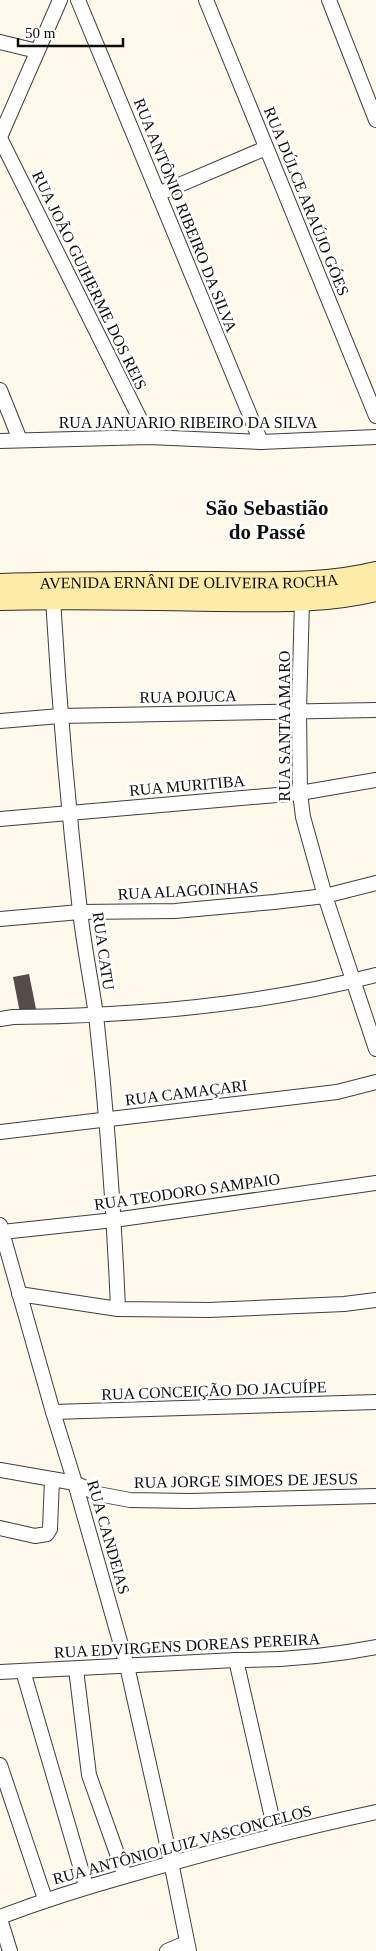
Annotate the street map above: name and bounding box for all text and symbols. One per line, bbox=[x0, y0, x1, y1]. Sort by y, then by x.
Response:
scale bar bbox=[18, 15, 122, 47]
text: 50 m bbox=[25, 25, 56, 41]
street label: RUA ANTÔNIO RIBEIRO DA SILVA bbox=[131, 95, 241, 335]
street label: RUA DÚLCE ARAÚJO GÓES bbox=[261, 104, 353, 298]
street label: RUA JOÃO GUIHERME DOS REIS bbox=[29, 168, 150, 392]
street label: RUA JANUARIO RIBEIRO DA SILVA bbox=[59, 414, 318, 431]
district label: São Sebastião do Passé bbox=[205, 496, 329, 544]
street label: AVENIDA ERNÂNI DE OLIVEIRA ROCHA bbox=[40, 571, 339, 592]
street label: RUA SANTA AMARO bbox=[276, 651, 293, 801]
street label: RUA POJUCA bbox=[139, 687, 237, 706]
street label: RUA MURITIBA bbox=[129, 772, 246, 799]
street label: RUA ALAGOINHAS bbox=[117, 878, 259, 903]
street label: RUA CATU bbox=[90, 911, 117, 992]
street label: RUA CAMAÇARI bbox=[124, 1077, 248, 1109]
street label: RUA TEODORO SAMPAIO bbox=[93, 1170, 281, 1213]
street label: RUA CONCEIÇÃO DO JACUÍPE bbox=[101, 1377, 327, 1404]
street label: RUA JORGE SIMOES DE JESUS bbox=[134, 1470, 358, 1491]
street label: RUA CANDEIAS bbox=[84, 1478, 133, 1596]
street label: RUA EDVIRGENS DOREAS PEREIRA bbox=[54, 1630, 321, 1661]
street label: RUA ANTÔNIO LUIZ VASCONCELOS bbox=[51, 1801, 313, 1887]

